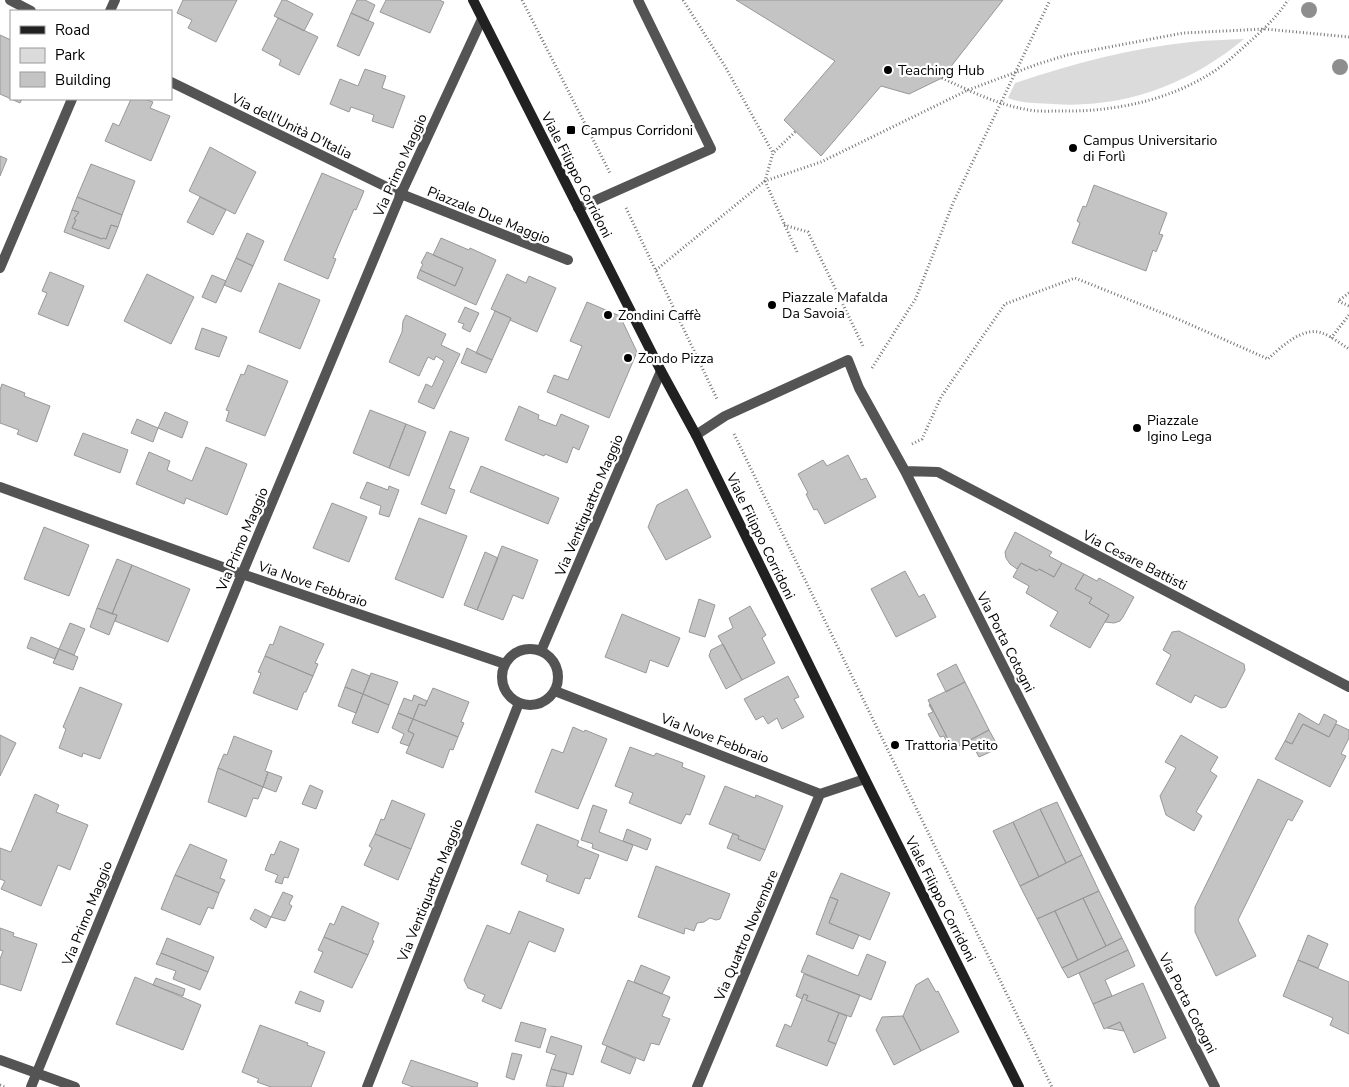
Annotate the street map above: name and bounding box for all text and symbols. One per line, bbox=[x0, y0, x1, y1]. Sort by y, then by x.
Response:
legend bbox=[10, 10, 172, 100]
text: Road bbox=[55, 20, 90, 40]
text: Park bbox=[55, 45, 85, 65]
place label: Teaching Hub bbox=[898, 61, 984, 80]
marker: Teaching Hub bbox=[882, 64, 894, 76]
text: Building bbox=[55, 70, 111, 90]
street label: Via dell'Unità D'Italia bbox=[227, 89, 355, 164]
street label: Viale Filippo Corridoni bbox=[536, 108, 616, 241]
street label: Via Primo Maggio bbox=[369, 110, 432, 221]
place label: Campus Corridoni bbox=[581, 121, 693, 140]
marker: Campus Corridoni bbox=[565, 124, 577, 136]
place label: Campus Universitario di Forlì bbox=[1083, 131, 1217, 166]
marker: Campus Universitario di Forlì bbox=[1067, 142, 1079, 154]
street label: Piazzale Due Maggio bbox=[424, 182, 553, 249]
place label: Piazzale Mafalda Da Savoia bbox=[782, 288, 888, 323]
marker: Piazzale Mafalda Da Savoia bbox=[766, 299, 778, 311]
place label: Zondini Caffè bbox=[618, 306, 701, 325]
marker: Zondini Caffè bbox=[602, 309, 614, 321]
place label: Zondo Pizza bbox=[638, 349, 714, 368]
marker: Zondo Pizza bbox=[622, 352, 634, 364]
place label: Piazzale Igino Lega bbox=[1147, 411, 1212, 446]
marker: Piazzale Igino Lega bbox=[1131, 422, 1143, 434]
street label: Via Ventiquattro Maggio bbox=[551, 431, 628, 580]
street label: Viale Filippo Corridoni bbox=[721, 469, 799, 603]
street label: Via Primo Maggio bbox=[212, 484, 273, 595]
street label: Via Cesare Battisti bbox=[1078, 525, 1190, 595]
street label: Via Nove Febbraio bbox=[255, 556, 370, 612]
street label: Via Porta Cotogni bbox=[972, 588, 1039, 696]
street label: Via Nove Febbraio bbox=[657, 709, 772, 768]
place label: Trattoria Petito bbox=[905, 736, 998, 755]
marker: Trattoria Petito bbox=[889, 739, 901, 751]
street label: Via Ventiquattro Maggio bbox=[393, 816, 468, 965]
street label: Viale Filippo Corridoni bbox=[900, 832, 980, 965]
street label: Via Primo Maggio bbox=[57, 858, 117, 969]
street label: Via Quattro Novembre bbox=[710, 867, 783, 1005]
street label: Via Porta Cotogni bbox=[1154, 949, 1221, 1057]

